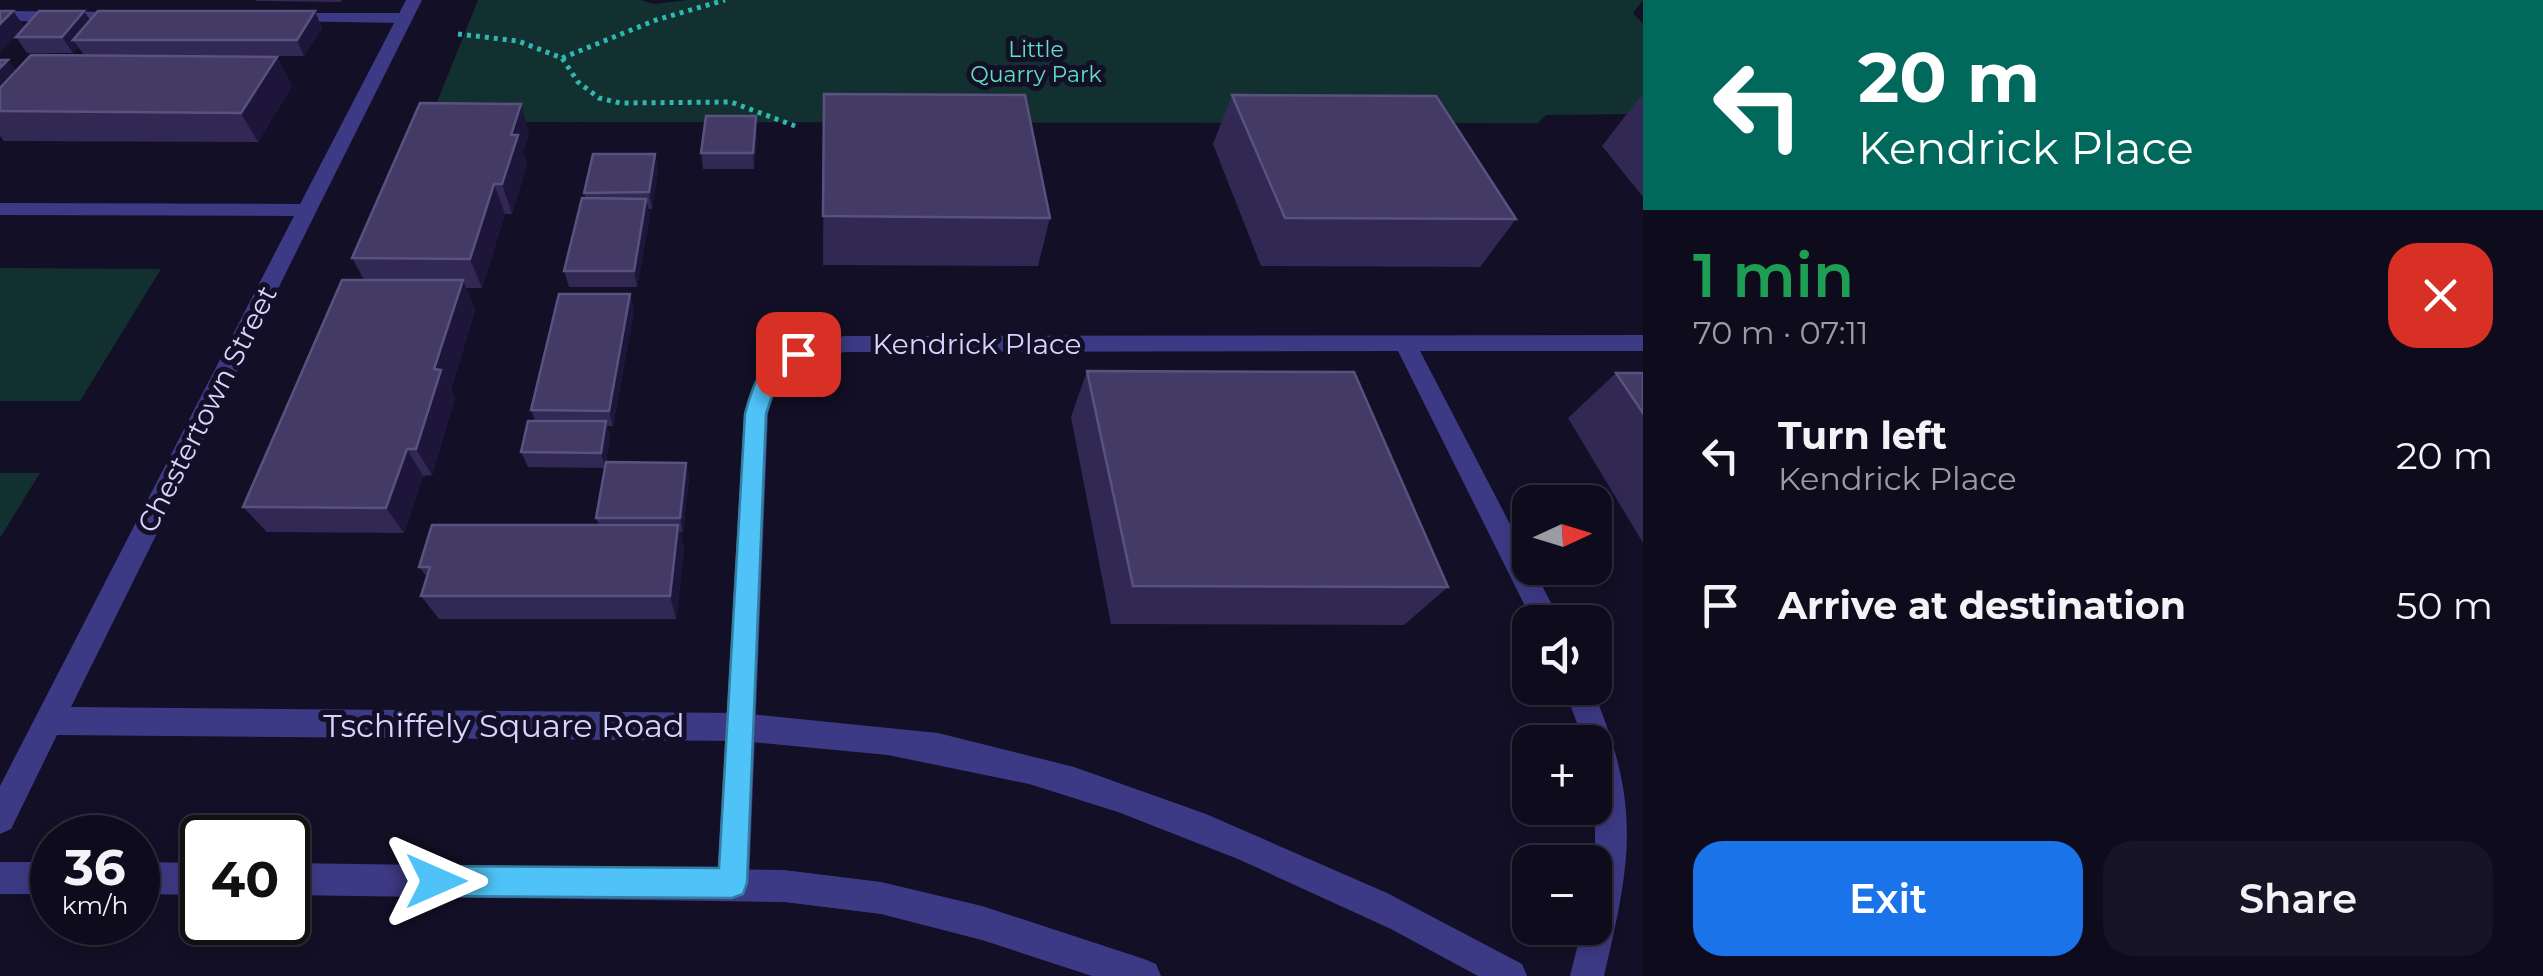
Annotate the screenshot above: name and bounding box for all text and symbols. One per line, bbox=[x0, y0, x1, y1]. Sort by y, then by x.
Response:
text: 20 m bbox=[1858, 34, 2040, 120]
park label: Little Quarry Park bbox=[970, 36, 1103, 88]
icon: left bbox=[1693, 40, 1823, 170]
text: Kendrick Place bbox=[1858, 120, 2194, 175]
text: 1 min bbox=[1693, 239, 1854, 312]
button: close bbox=[2388, 243, 2493, 348]
street label: Chestertown Street bbox=[130, 280, 284, 538]
pin bbox=[756, 312, 841, 397]
text: 70 m · 07:11 bbox=[1693, 313, 1869, 352]
icon: arrive bbox=[771, 327, 826, 382]
street label: Kendrick Place bbox=[873, 327, 1081, 361]
text: Turn left bbox=[1778, 412, 1947, 459]
icon: left bbox=[1693, 428, 1748, 483]
text: 20 m bbox=[2396, 432, 2493, 479]
text: Kendrick Place bbox=[1778, 459, 2017, 498]
north arrow bbox=[1512, 485, 1612, 585]
map controls bbox=[1512, 485, 1612, 945]
icon: arrive bbox=[1693, 578, 1748, 633]
text: Arrive at destination bbox=[1778, 582, 2186, 629]
text: 50 m bbox=[2396, 582, 2493, 629]
button: sound bbox=[1512, 605, 1612, 705]
street label: Tschiffely Square Road bbox=[323, 706, 685, 745]
button: + bbox=[1512, 725, 1612, 825]
speed limit sign: 40 bbox=[180, 815, 310, 945]
position arrow bbox=[384, 829, 488, 933]
text: 36 bbox=[64, 837, 126, 898]
button: Exit bbox=[1693, 841, 2083, 956]
button: Share bbox=[2103, 841, 2493, 956]
button: − bbox=[1512, 845, 1612, 945]
text: km/h bbox=[62, 890, 128, 920]

